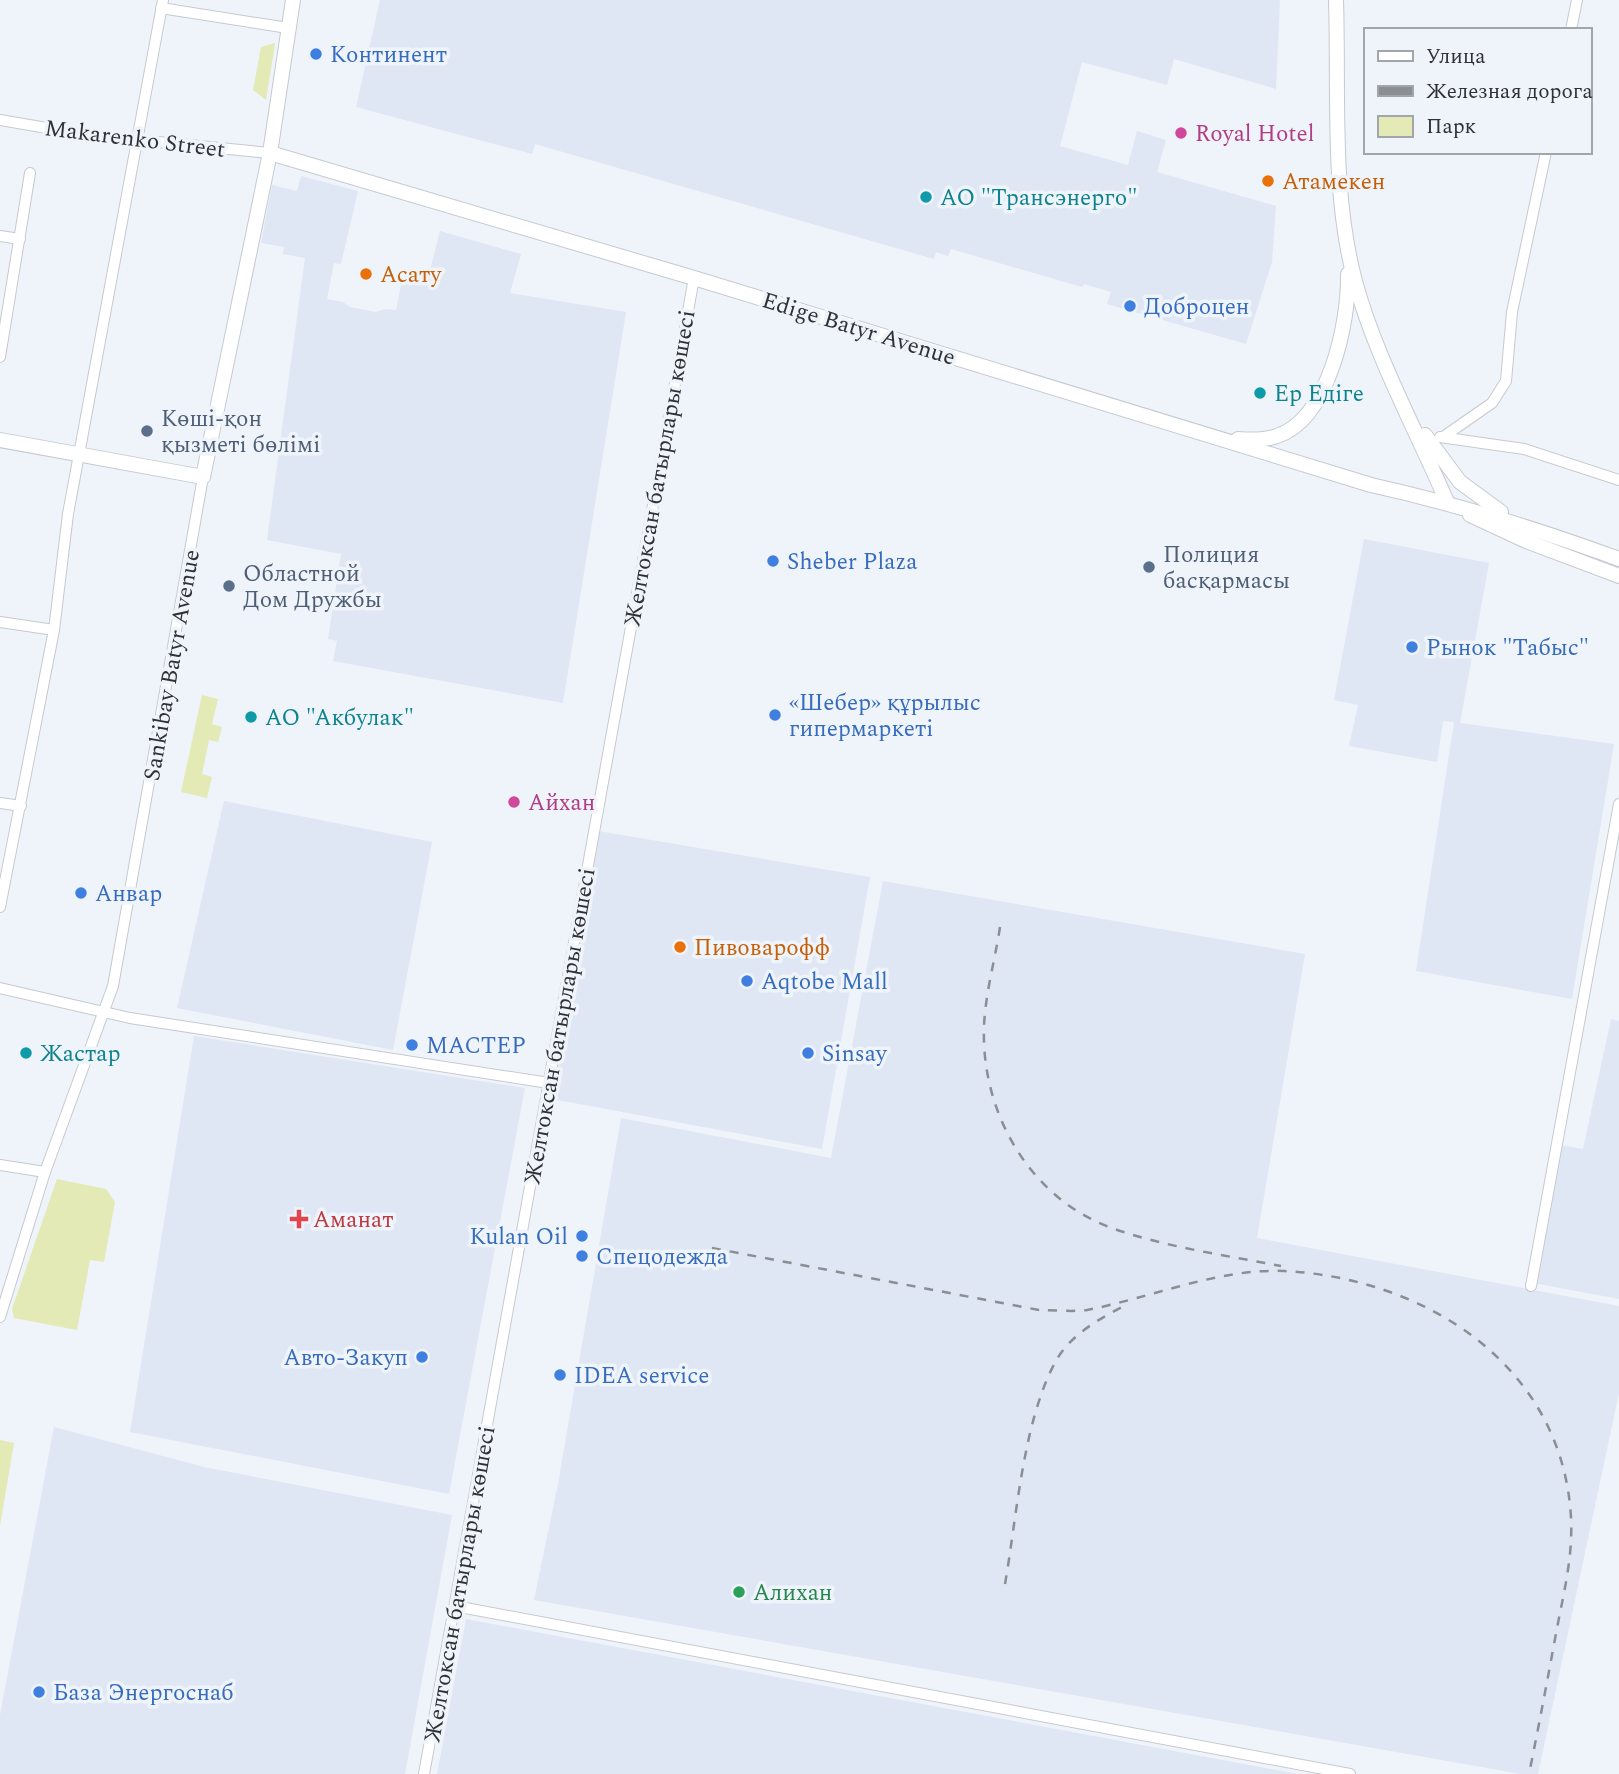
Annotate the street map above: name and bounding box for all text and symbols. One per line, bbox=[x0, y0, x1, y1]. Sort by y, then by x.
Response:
legend bbox=[1364, 28, 1591, 154]
place label: Континент bbox=[330, 38, 447, 73]
text: Улица bbox=[1426, 41, 1486, 73]
marker: Континент bbox=[308, 46, 324, 62]
text: Железная дорога bbox=[1426, 76, 1593, 108]
street label: Makarenko Street bbox=[43, 111, 227, 168]
text: Парк bbox=[1426, 111, 1477, 143]
place label: Royal Hotel bbox=[1195, 117, 1314, 152]
marker: Royal Hotel bbox=[1173, 125, 1189, 141]
place label: Атамекен bbox=[1282, 165, 1385, 200]
marker: Атамекен bbox=[1260, 173, 1276, 189]
place label: АО "Трансэнерго" bbox=[940, 181, 1137, 216]
marker: АО "Трансэнерго" bbox=[918, 189, 934, 205]
place label: Асату bbox=[380, 258, 442, 293]
marker: Асату bbox=[358, 266, 374, 282]
street label: Edige Batyr Avenue bbox=[758, 283, 960, 376]
place label: Доброцен bbox=[1144, 290, 1249, 325]
marker: Доброцен bbox=[1122, 298, 1138, 314]
street label: Желтоксан батырлары көшесі bbox=[615, 307, 706, 629]
place label: Ер Едіге bbox=[1274, 377, 1364, 412]
marker: Ер Едіге bbox=[1252, 385, 1268, 401]
place label: Көші-қон қызметі бөлімі bbox=[161, 402, 320, 463]
marker: Көші-қон қызметі бөлімі bbox=[139, 423, 155, 439]
place label: Полиция басқармасы bbox=[1163, 538, 1290, 599]
place label: Sheber Plaza bbox=[787, 545, 918, 580]
street label: Sankibay Batyr Avenue bbox=[135, 547, 210, 784]
marker: Sheber Plaza bbox=[765, 553, 781, 569]
place label: Областной Дом Дружбы bbox=[243, 557, 382, 618]
marker: Полиция басқармасы bbox=[1141, 559, 1157, 575]
marker: Областной Дом Дружбы bbox=[221, 578, 237, 594]
place label: Рынок "Табыс" bbox=[1426, 631, 1589, 666]
marker: Рынок "Табыс" bbox=[1404, 639, 1420, 655]
place label: «Шебер» құрылыс гипермаркеті bbox=[789, 686, 981, 747]
place label: АО "Акбулак" bbox=[265, 701, 414, 736]
marker: «Шебер» құрылыс гипермаркеті bbox=[767, 707, 783, 723]
marker: АО "Акбулак" bbox=[243, 709, 259, 725]
place label: Айхан bbox=[528, 786, 595, 821]
marker: Айхан bbox=[506, 794, 522, 810]
street label: Желтоксан батырлары көшесі bbox=[515, 865, 606, 1187]
place label: Анвар bbox=[95, 877, 162, 912]
marker: Анвар bbox=[73, 885, 89, 901]
place label: Пивоварофф bbox=[694, 931, 830, 966]
marker: Пивоварофф bbox=[672, 939, 688, 955]
place label: Aqtobe Mall bbox=[761, 965, 888, 1000]
marker: Aqtobe Mall bbox=[739, 973, 755, 989]
place label: МАСТЕР bbox=[426, 1029, 526, 1064]
place label: Жастар bbox=[40, 1037, 121, 1072]
marker: МАСТЕР bbox=[404, 1037, 420, 1053]
place label: Sinsay bbox=[822, 1037, 888, 1072]
marker: Жастар bbox=[18, 1045, 34, 1061]
marker: Sinsay bbox=[800, 1045, 816, 1061]
place label: Аманат bbox=[313, 1203, 394, 1238]
marker: Аманат bbox=[291, 1211, 307, 1227]
place label: Kulan Oil bbox=[470, 1220, 568, 1255]
marker: Kulan Oil bbox=[574, 1228, 590, 1244]
place label: Спецодежда bbox=[596, 1240, 728, 1275]
marker: Спецодежда bbox=[574, 1248, 590, 1264]
place label: Авто-Закуп bbox=[283, 1341, 408, 1376]
marker: Авто-Закуп bbox=[414, 1349, 430, 1365]
place label: IDEA service bbox=[574, 1359, 709, 1394]
marker: IDEA service bbox=[552, 1367, 568, 1383]
street label: Желтоксан батырлары көшесі bbox=[415, 1423, 506, 1745]
place label: Алихан bbox=[753, 1576, 833, 1611]
marker: Алихан bbox=[731, 1584, 747, 1600]
place label: База Энергоснаб bbox=[53, 1676, 234, 1711]
marker: База Энергоснаб bbox=[31, 1684, 47, 1700]

